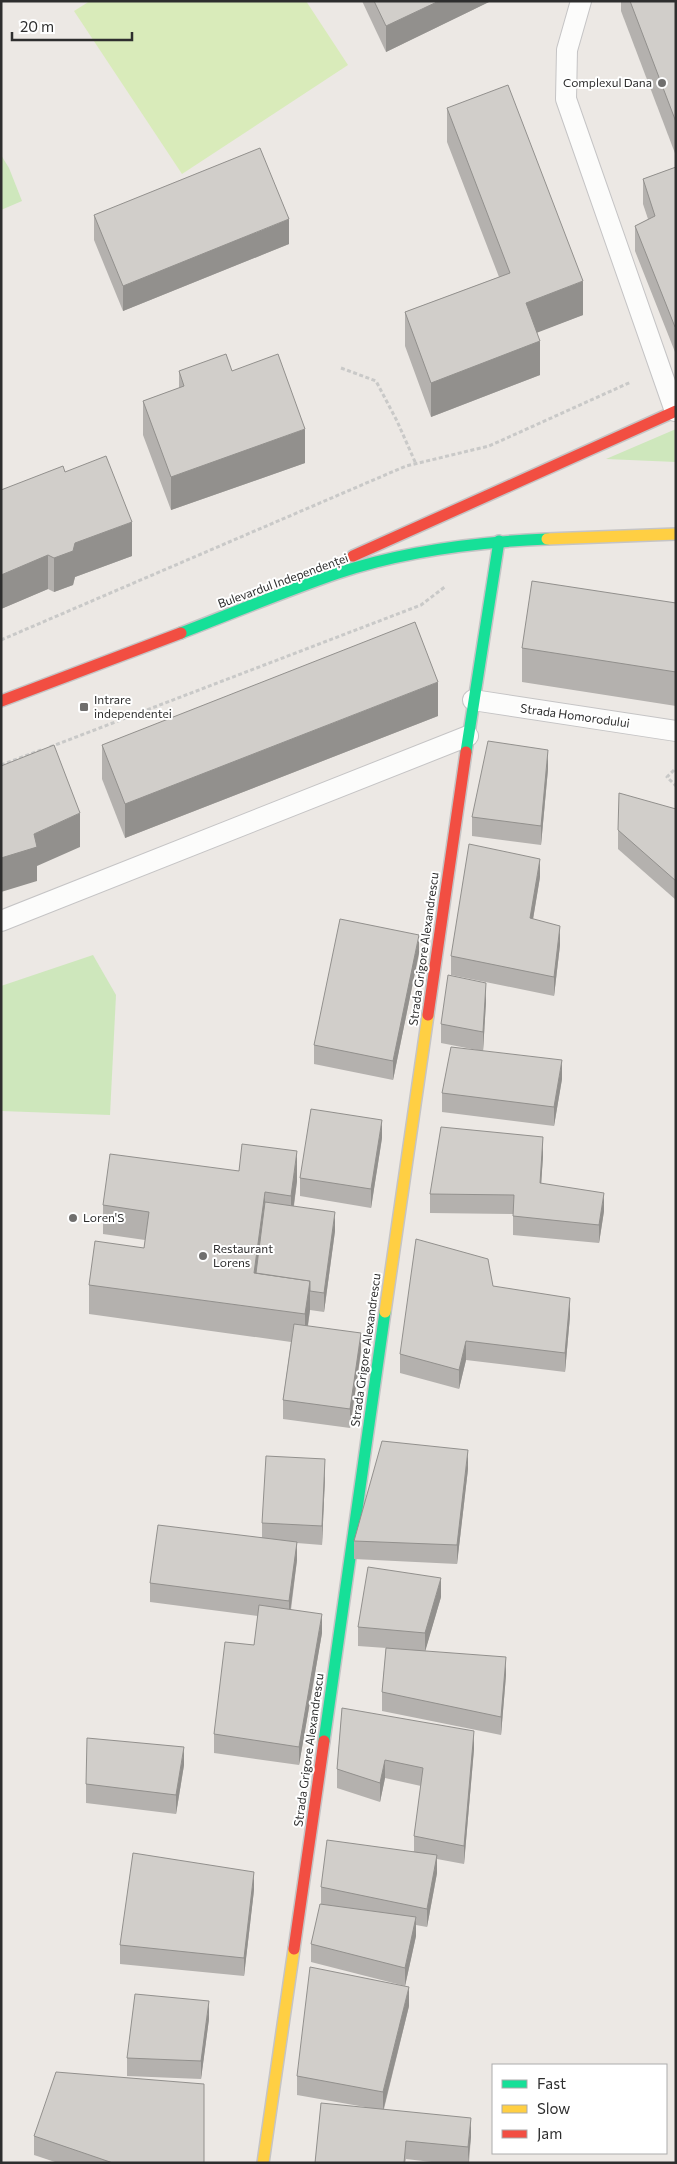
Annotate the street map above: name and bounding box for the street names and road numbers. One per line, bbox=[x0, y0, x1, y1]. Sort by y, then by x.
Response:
street label: Bulevardul Independenței bbox=[216, 550, 350, 611]
street label: Strada Homorodului bbox=[520, 700, 631, 730]
street label: Strada Grigore Alexandrescu bbox=[405, 871, 441, 1027]
street label: Strada Grigore Alexandrescu bbox=[347, 1272, 383, 1428]
street label: Strada Grigore Alexandrescu bbox=[290, 1672, 326, 1828]

